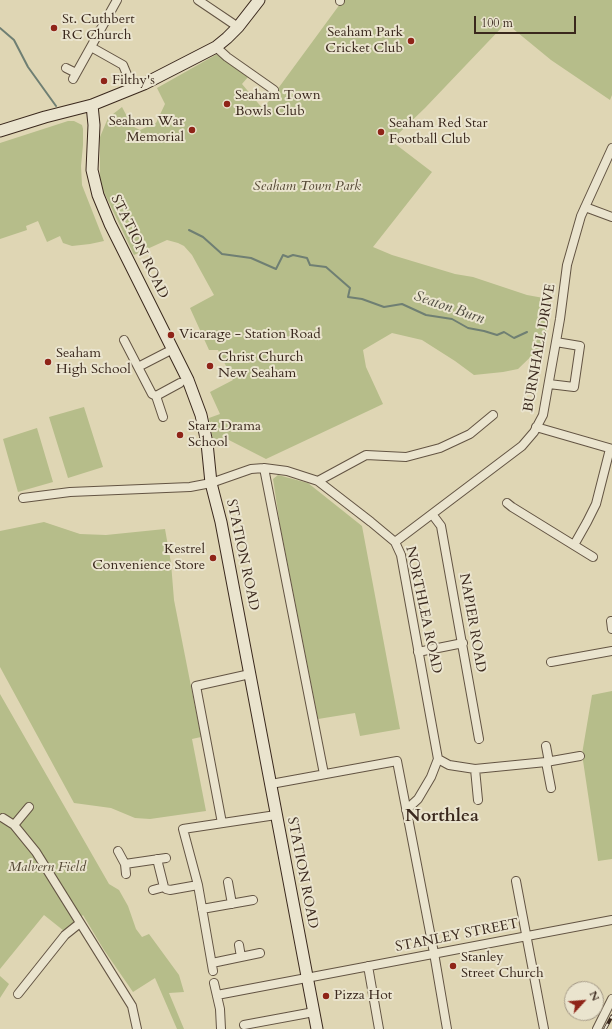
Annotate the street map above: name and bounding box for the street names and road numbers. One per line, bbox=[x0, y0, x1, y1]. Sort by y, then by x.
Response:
street label: STATION ROAD bbox=[107, 192, 171, 302]
street label: BURNHALL DRIVE bbox=[520, 283, 560, 413]
street label: STATION ROAD bbox=[222, 498, 262, 612]
street label: NORTHLEA ROAD bbox=[401, 545, 445, 675]
street label: NAPIER ROAD bbox=[455, 572, 489, 674]
street label: STATION ROAD bbox=[283, 816, 321, 930]
street label: STANLEY STREET bbox=[394, 916, 520, 956]

